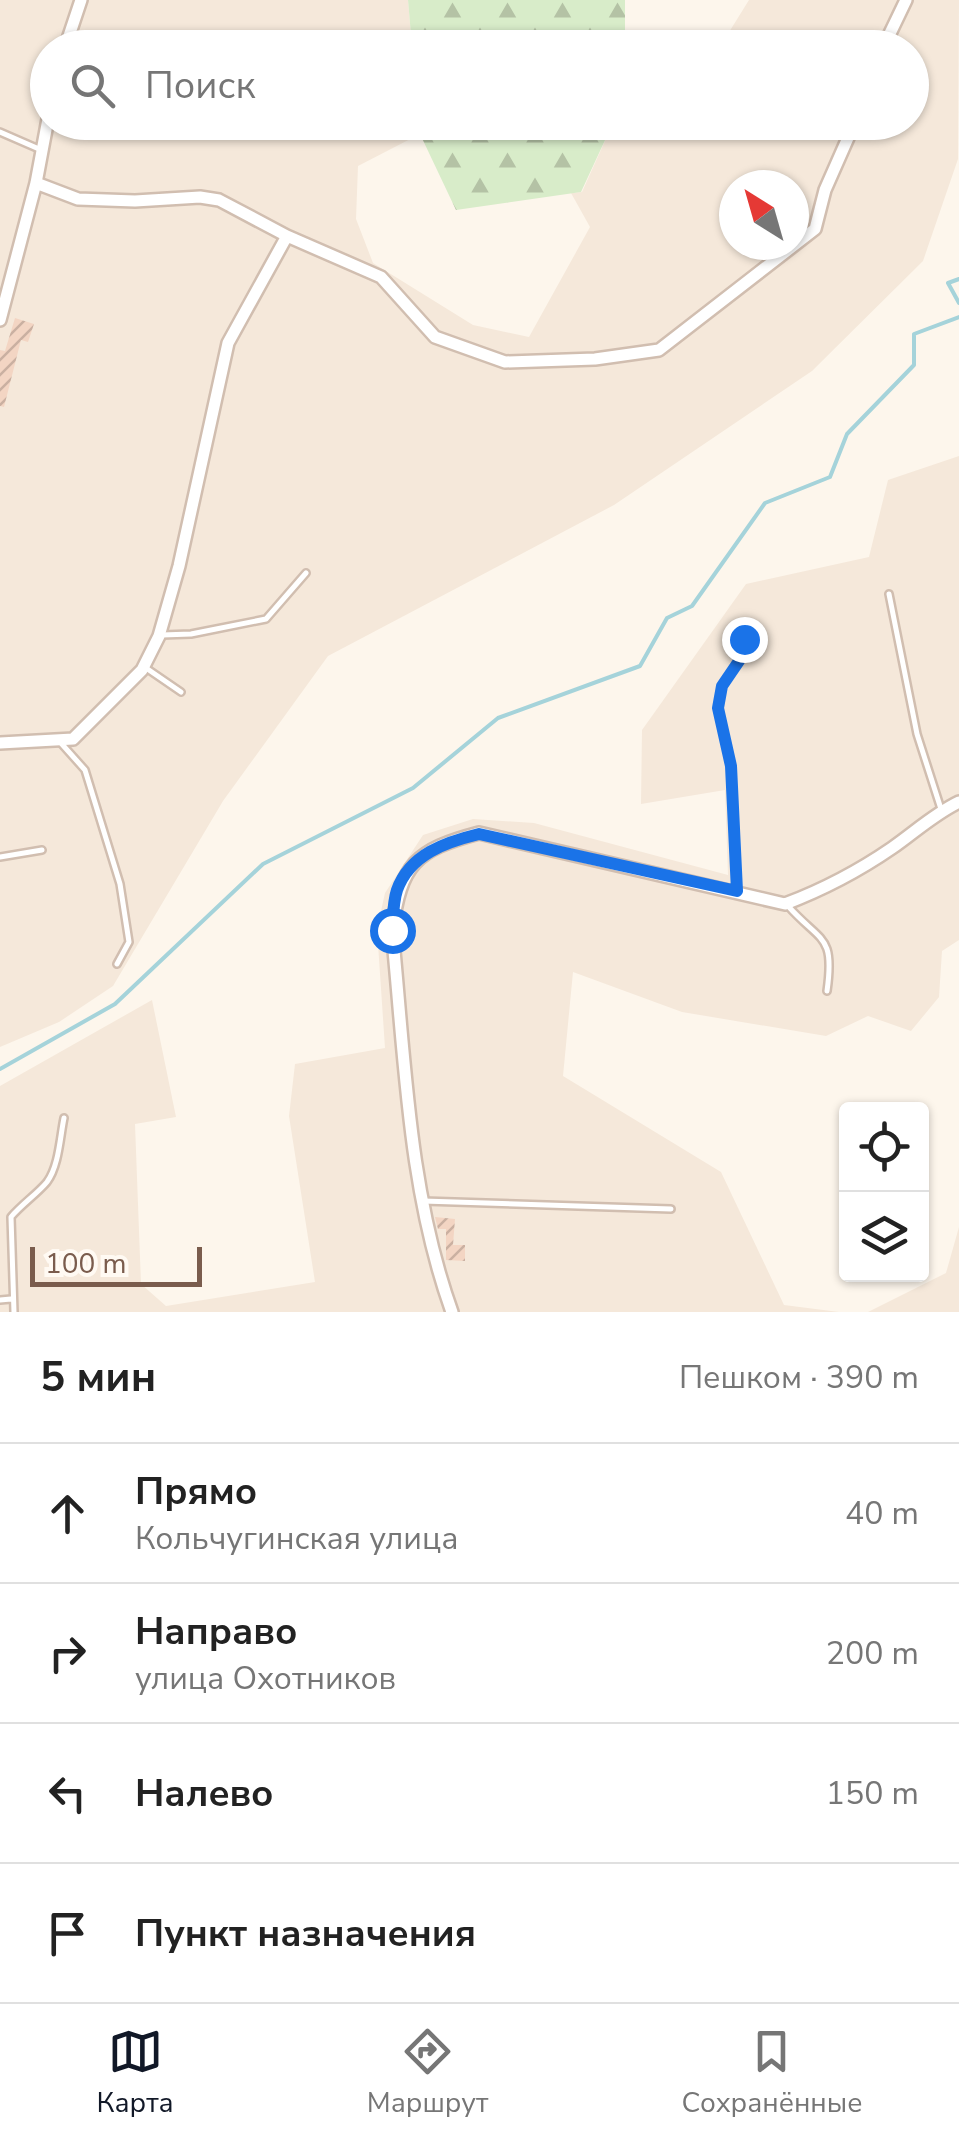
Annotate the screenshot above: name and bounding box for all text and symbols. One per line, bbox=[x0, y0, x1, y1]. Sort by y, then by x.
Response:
search box bbox=[30, 30, 929, 140]
icon: search bbox=[65, 58, 120, 113]
text: Поиск bbox=[145, 60, 255, 111]
north arrow bbox=[719, 170, 809, 260]
route end bbox=[722, 617, 768, 663]
route start bbox=[370, 908, 416, 954]
map controls bbox=[839, 1102, 929, 1282]
button: locate bbox=[839, 1102, 929, 1192]
button: layers bbox=[839, 1192, 929, 1282]
scale bar bbox=[30, 1242, 202, 1286]
text: 100 m bbox=[45, 1245, 127, 1283]
text: 5 мин bbox=[40, 1349, 156, 1406]
text: Пешком · 390 m bbox=[679, 1356, 919, 1399]
text: Прямо bbox=[135, 1466, 257, 1517]
icon: ahead bbox=[40, 1486, 95, 1541]
text: 40 m bbox=[845, 1492, 919, 1535]
text: Кольчугинская улица bbox=[135, 1517, 458, 1560]
text: Направо bbox=[135, 1606, 297, 1657]
icon: right bbox=[40, 1626, 95, 1681]
text: 200 m bbox=[826, 1632, 919, 1675]
text: улица Охотников bbox=[135, 1657, 396, 1700]
icon: left bbox=[40, 1766, 95, 1821]
text: Налево bbox=[135, 1768, 274, 1819]
text: 150 m bbox=[826, 1772, 919, 1815]
icon: arrive bbox=[40, 1906, 95, 1961]
text: Пункт назначения bbox=[135, 1908, 476, 1959]
tab: Карта bbox=[97, 2024, 174, 2122]
tab: Маршрут bbox=[367, 2024, 488, 2122]
tab: Сохранённые bbox=[682, 2024, 862, 2122]

